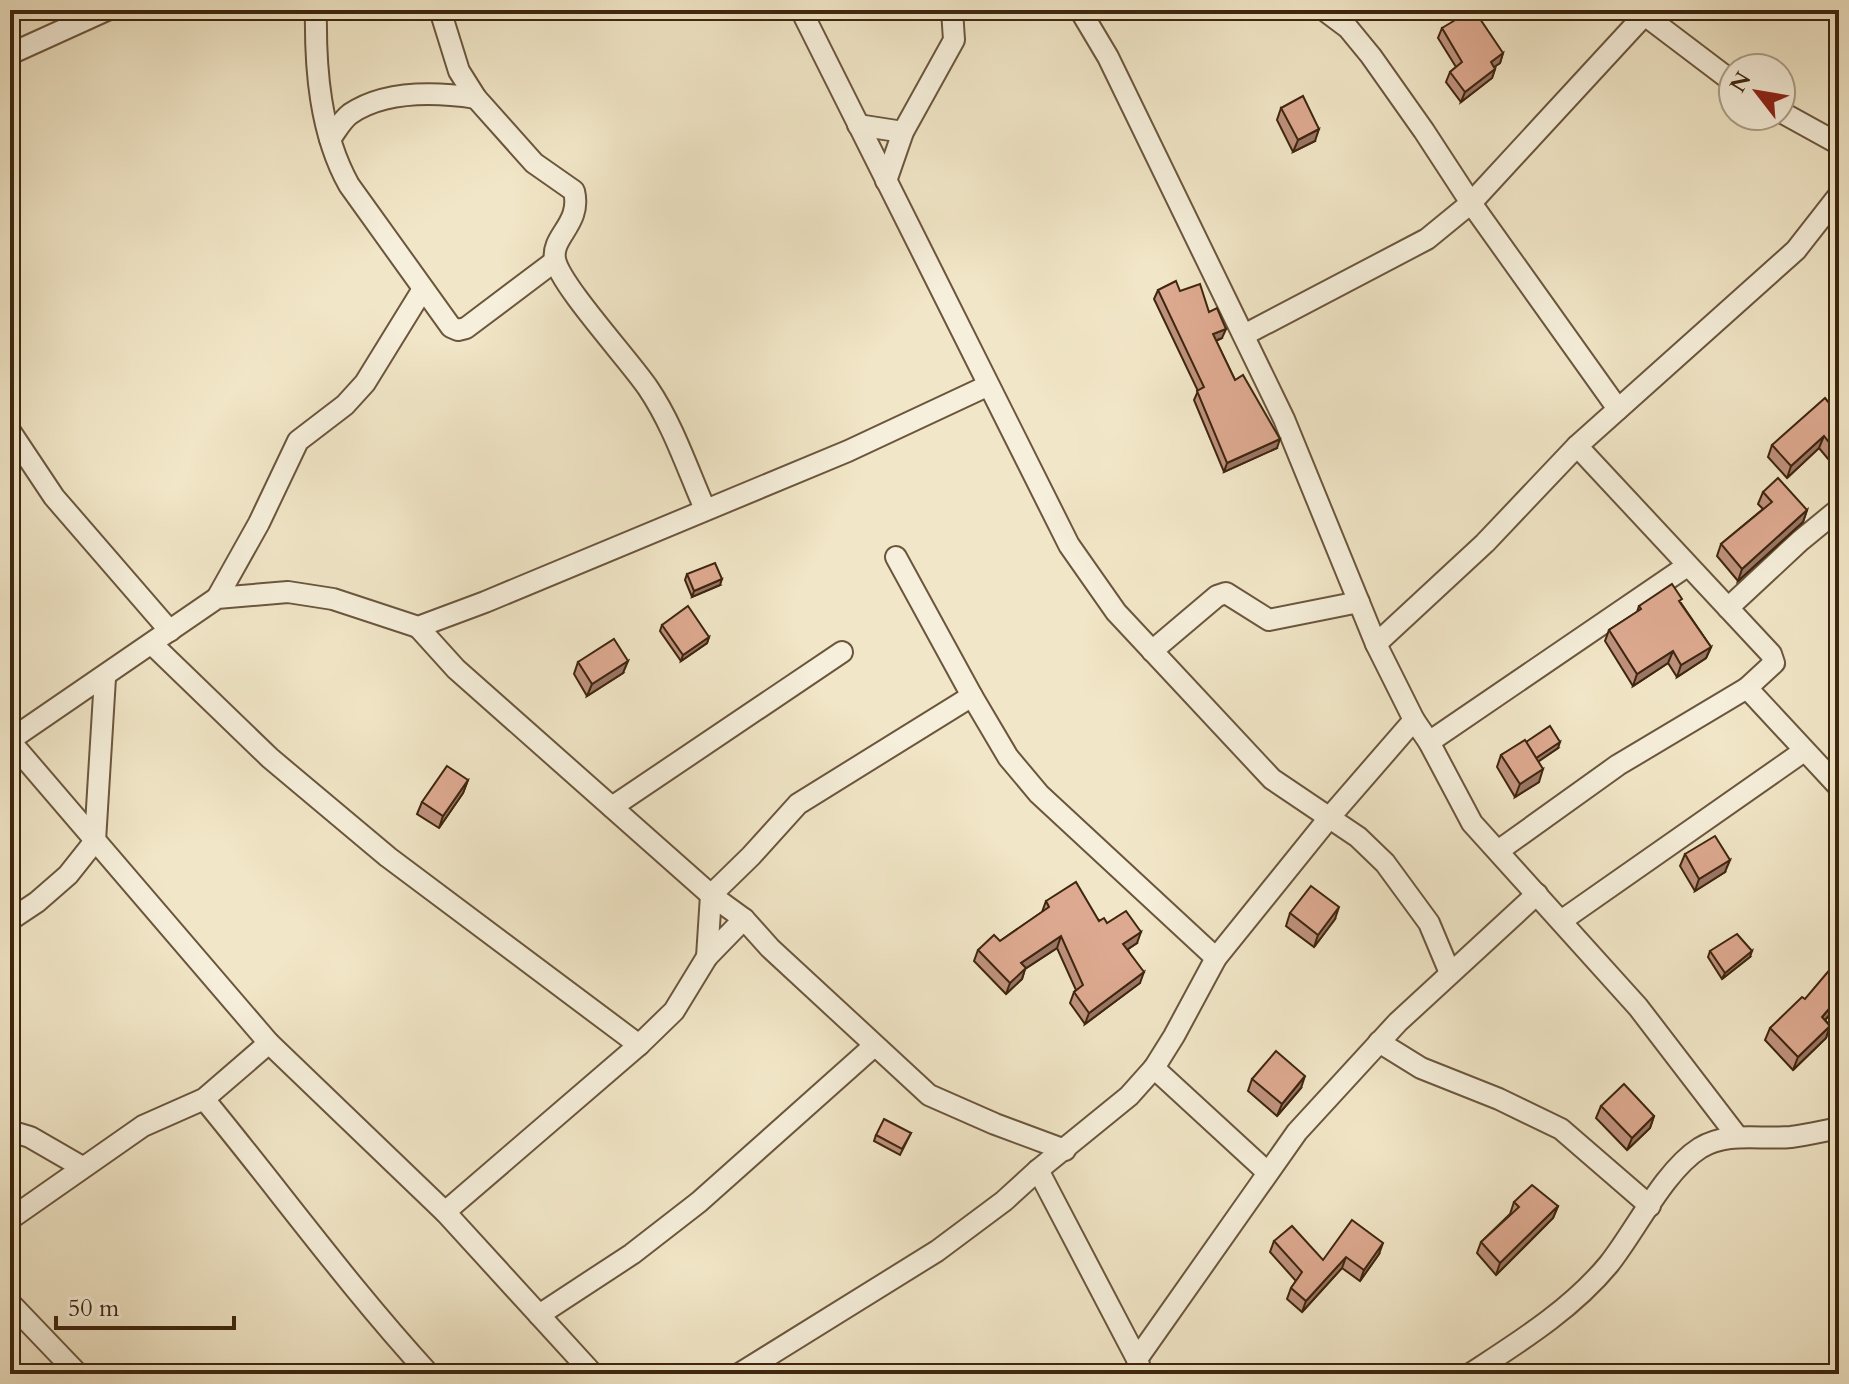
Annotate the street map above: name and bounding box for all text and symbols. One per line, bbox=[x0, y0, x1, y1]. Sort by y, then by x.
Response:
north arrow bbox=[1717, 52, 1797, 132]
text: N bbox=[1723, 66, 1758, 98]
scale bar bbox=[56, 1280, 234, 1330]
text: 50 m bbox=[68, 1292, 120, 1325]

